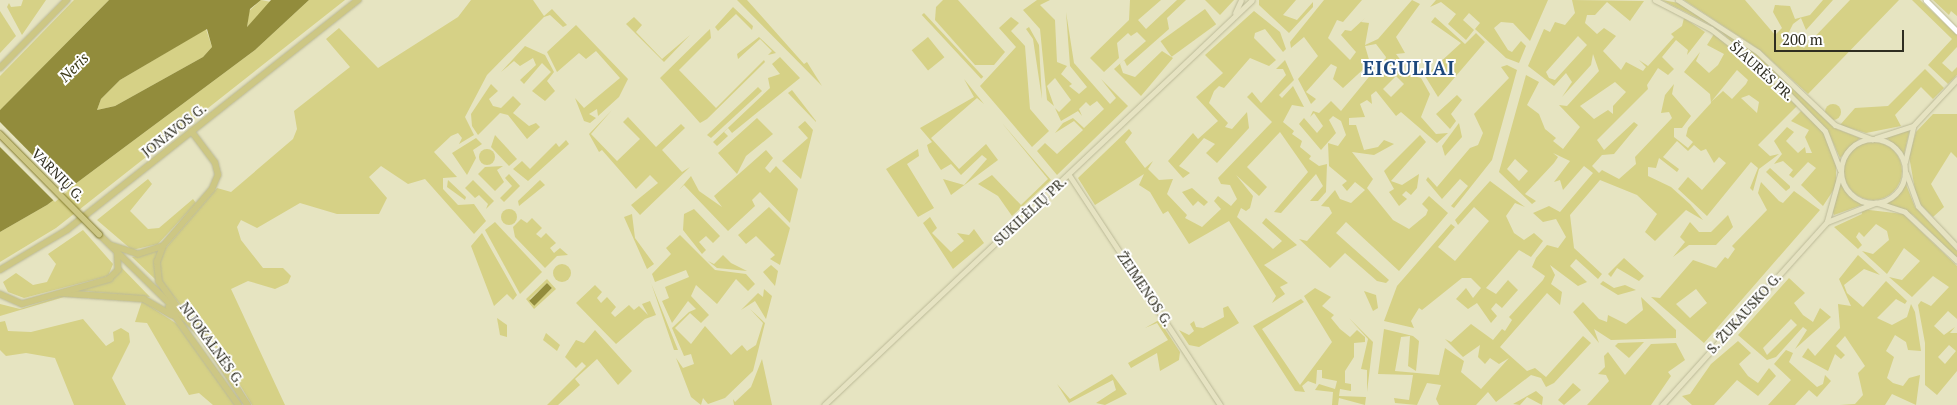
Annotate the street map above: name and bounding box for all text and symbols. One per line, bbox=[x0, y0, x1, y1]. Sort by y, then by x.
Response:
scale bar bbox=[1777, 20, 1907, 52]
text: 200 m bbox=[1782, 29, 1823, 49]
street label: ŠIAURĖS PR. bbox=[1726, 38, 1798, 104]
water label: Neris bbox=[56, 49, 92, 85]
district label: EIGULIAI bbox=[1362, 57, 1456, 79]
street label: JONAVOS G. bbox=[138, 100, 210, 160]
street label: VARNIŲ G. bbox=[28, 145, 88, 205]
street label: SUKILĖLIŲ PR. bbox=[990, 173, 1070, 249]
street label: ŽEIMENOS G. bbox=[1114, 248, 1176, 330]
street label: S. ŽUKAUSKO G. bbox=[1703, 269, 1785, 357]
street label: NUOKALNĖS G. bbox=[176, 299, 248, 389]

